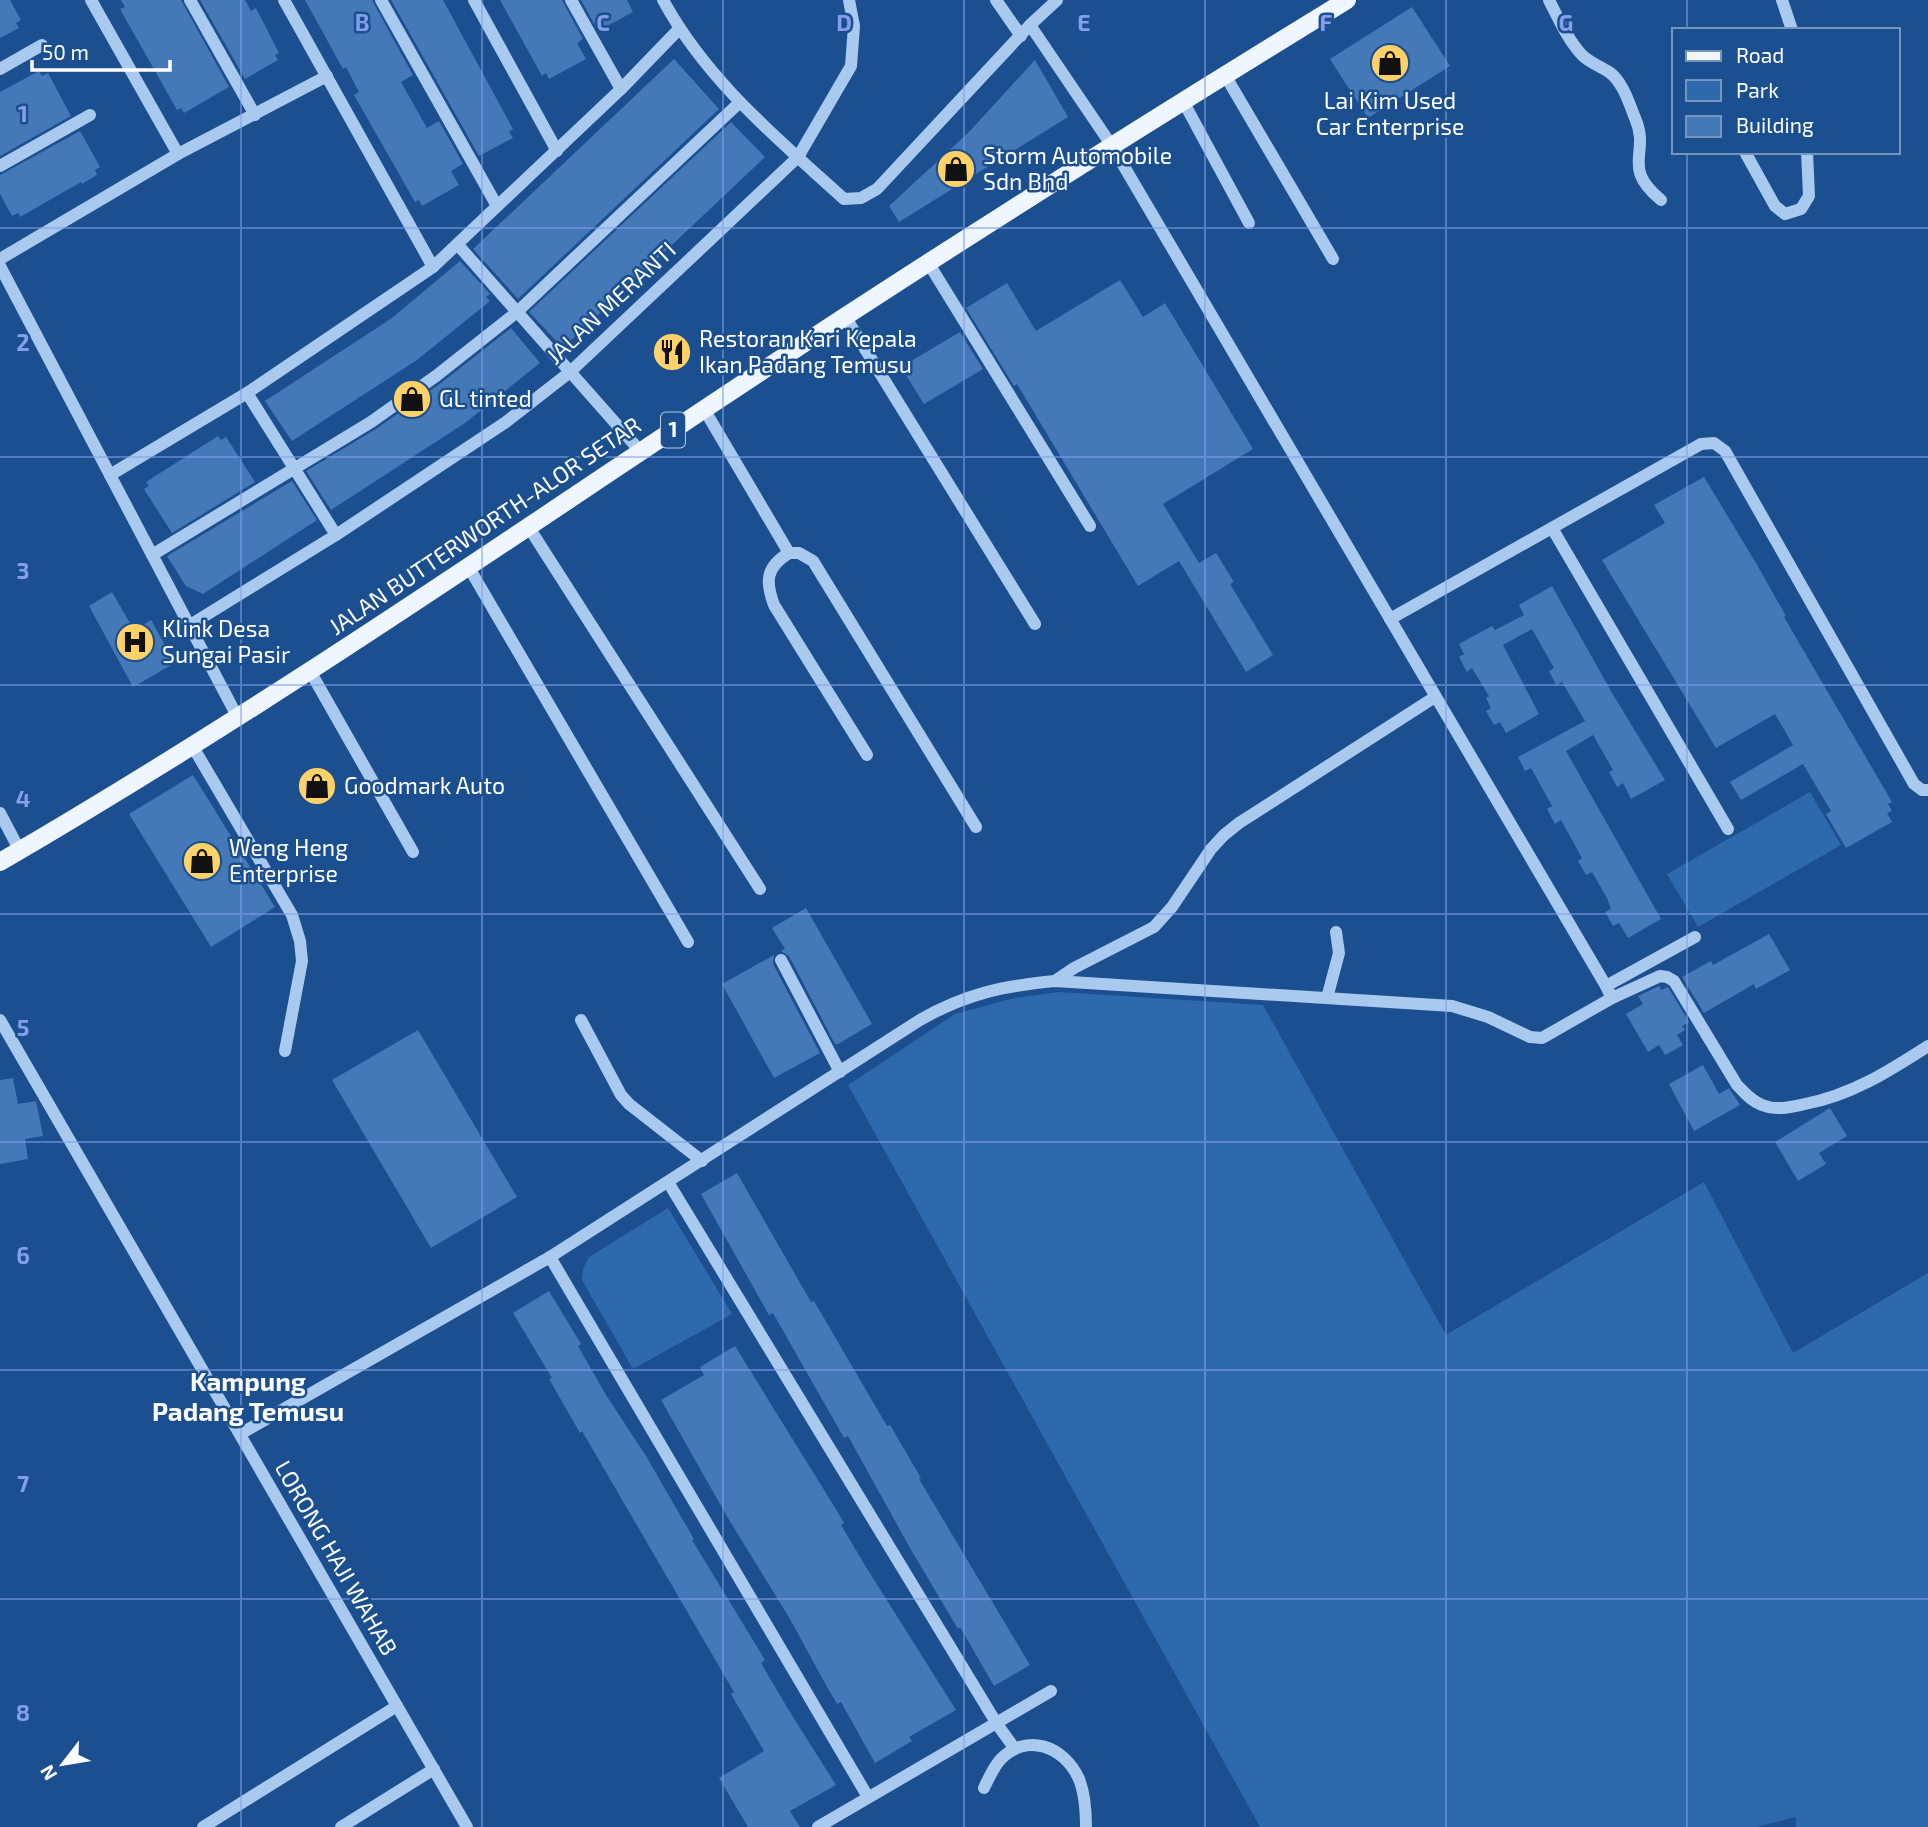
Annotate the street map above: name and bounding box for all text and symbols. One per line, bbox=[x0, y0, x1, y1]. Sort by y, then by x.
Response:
text: B bbox=[355, 8, 369, 36]
text: C bbox=[596, 8, 610, 36]
text: D bbox=[836, 8, 852, 36]
text: E bbox=[1077, 8, 1091, 36]
text: F bbox=[1320, 8, 1333, 36]
text: G bbox=[1559, 8, 1573, 36]
scale bar bbox=[32, 28, 170, 72]
legend bbox=[1672, 28, 1900, 154]
text: 50 m bbox=[42, 39, 89, 64]
shop icon: Lai Kim Used Car Enterprise bbox=[1369, 42, 1411, 84]
text: Road bbox=[1736, 42, 1784, 67]
text: Park bbox=[1736, 77, 1779, 102]
place label: Lai Kim Used Car Enterprise bbox=[1316, 86, 1464, 140]
text: 1 bbox=[18, 99, 28, 127]
text: Building bbox=[1736, 112, 1814, 137]
place label: Storm Automobile Sdn Bhd bbox=[983, 141, 1172, 195]
shop icon: Storm Automobile Sdn Bhd bbox=[935, 148, 977, 190]
street label: JALAN MERANTI bbox=[540, 235, 681, 369]
place label: Restoran Kari Kepala Ikan Padang Temusu bbox=[699, 324, 917, 378]
text: 2 bbox=[16, 328, 30, 356]
restaurant icon: Restoran Kari Kepala Ikan Padang Temusu bbox=[651, 331, 693, 373]
shop icon: GL tinted bbox=[391, 378, 433, 420]
place label: GL tinted bbox=[439, 384, 532, 412]
street label: JALAN BUTTERWORTH-ALOR SETAR bbox=[323, 410, 646, 640]
road number: 1 bbox=[661, 412, 685, 448]
text: 3 bbox=[16, 556, 30, 584]
place label: Klink Desa Sungai Pasir bbox=[162, 614, 290, 668]
hospital icon: Klink Desa Sungai Pasir bbox=[114, 621, 156, 663]
shop icon: Goodmark Auto bbox=[296, 765, 338, 807]
place label: Goodmark Auto bbox=[344, 771, 505, 799]
text: 4 bbox=[16, 784, 30, 812]
place label: Weng Heng Enterprise bbox=[229, 833, 348, 887]
shop icon: Weng Heng Enterprise bbox=[181, 840, 223, 882]
text: 5 bbox=[17, 1013, 29, 1041]
text: 6 bbox=[16, 1241, 30, 1269]
district label: Kampung Padang Temusu bbox=[152, 1365, 344, 1426]
street label: LORONG HAJI WAHAB bbox=[270, 1455, 404, 1660]
text: 7 bbox=[17, 1469, 29, 1497]
text: 8 bbox=[16, 1698, 30, 1726]
north arrow bbox=[28, 1729, 98, 1799]
text: N bbox=[35, 1761, 61, 1785]

